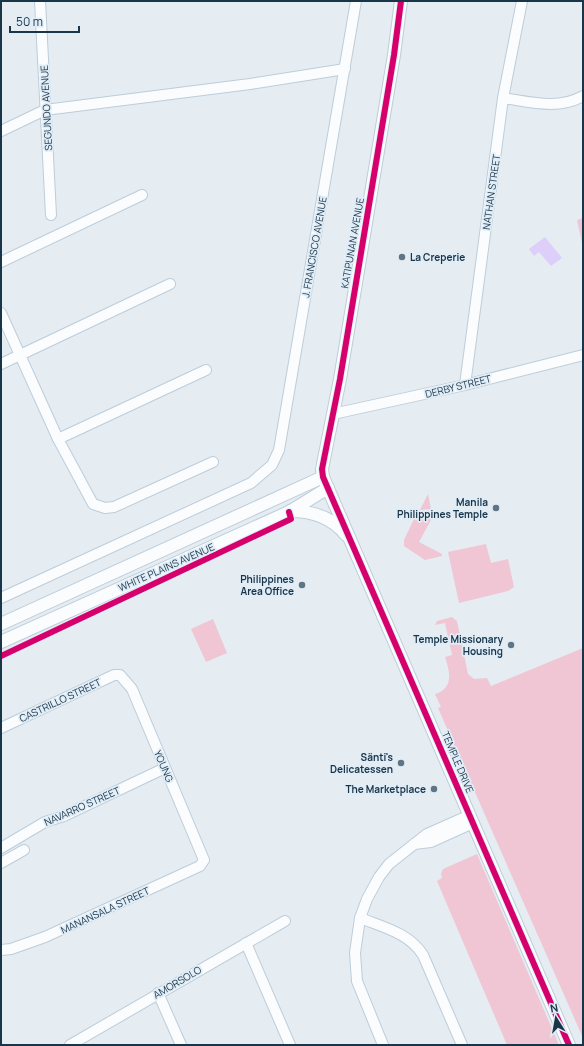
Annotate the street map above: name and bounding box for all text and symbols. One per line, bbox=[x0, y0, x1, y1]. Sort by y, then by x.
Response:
scale bar bbox=[10, 8, 79, 34]
text: 50 m bbox=[16, 13, 43, 30]
street label: SEGUNDO AVENUE bbox=[37, 65, 55, 151]
street label: NATHAN STREET bbox=[479, 153, 503, 231]
street label: J. FRANCISCO AVENUE bbox=[298, 195, 330, 299]
street label: KATIPUNAN AVENUE bbox=[337, 196, 367, 290]
place label: La Creperie bbox=[410, 250, 465, 264]
marker: La Creperie bbox=[397, 252, 407, 262]
street label: DERBY STREET bbox=[424, 371, 492, 401]
place label: Manila Philippines Temple bbox=[397, 495, 488, 521]
marker: Manila Philippines Temple bbox=[491, 503, 501, 513]
street label: WHITE PLAINS AVENUE bbox=[116, 539, 217, 595]
place label: Philippines Area Office bbox=[240, 572, 295, 598]
marker: Philippines Area Office bbox=[297, 580, 307, 590]
place label: Temple Missionary Housing bbox=[413, 632, 503, 658]
marker: Temple Missionary Housing bbox=[506, 640, 516, 650]
street label: CASTRILLO STREET bbox=[17, 675, 103, 725]
street label: TEMPLE DRIVE bbox=[439, 729, 477, 795]
street label: YOUNG bbox=[151, 748, 177, 784]
place label: Sänti's Delicatessen bbox=[330, 750, 394, 776]
marker: Sänti's Delicatessen bbox=[396, 758, 406, 768]
place label: The Marketplace bbox=[345, 782, 426, 796]
street label: NAVARRO STREET bbox=[42, 783, 122, 829]
marker: The Marketplace bbox=[429, 784, 439, 794]
street label: MANANSALA STREET bbox=[58, 883, 152, 937]
street label: AMORSOLO bbox=[150, 962, 204, 1002]
north arrow bbox=[536, 998, 576, 1038]
text: N bbox=[549, 1000, 559, 1016]

